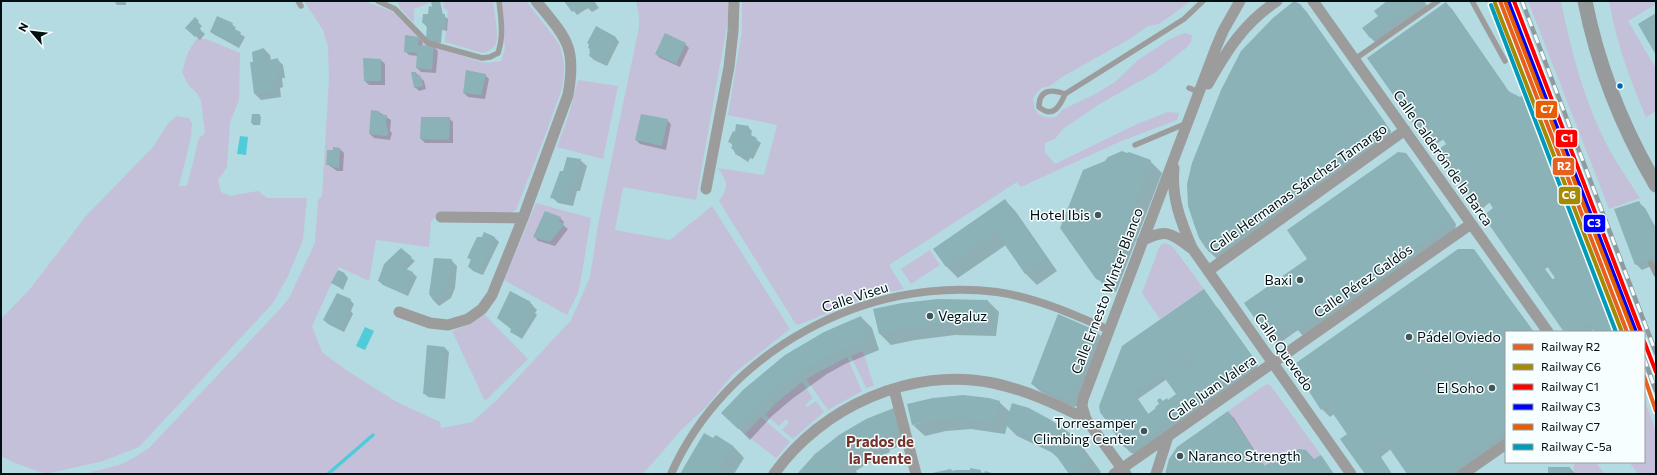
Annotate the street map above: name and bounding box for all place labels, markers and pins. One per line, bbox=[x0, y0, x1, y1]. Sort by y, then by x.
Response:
unlabelled marker bbox=[1615, 81, 1625, 91]
place label: Hotel Ibis bbox=[1030, 206, 1090, 223]
marker: Hotel Ibis bbox=[1093, 210, 1103, 220]
place label: Baxi bbox=[1265, 271, 1292, 288]
marker: Baxi bbox=[1295, 275, 1305, 285]
place label: Vegaluz bbox=[938, 307, 987, 324]
marker: Vegaluz bbox=[925, 311, 935, 321]
place label: Pádel Oviedo bbox=[1417, 328, 1501, 345]
marker: Pádel Oviedo bbox=[1404, 332, 1414, 342]
place label: El Soho bbox=[1436, 379, 1484, 396]
marker: El Soho bbox=[1487, 383, 1497, 393]
place label: Torresamper Climbing Center bbox=[1033, 414, 1136, 447]
marker: Torresamper Climbing Center bbox=[1139, 426, 1149, 436]
place label: Naranco Strength bbox=[1188, 447, 1301, 464]
marker: Naranco Strength bbox=[1175, 451, 1185, 461]

